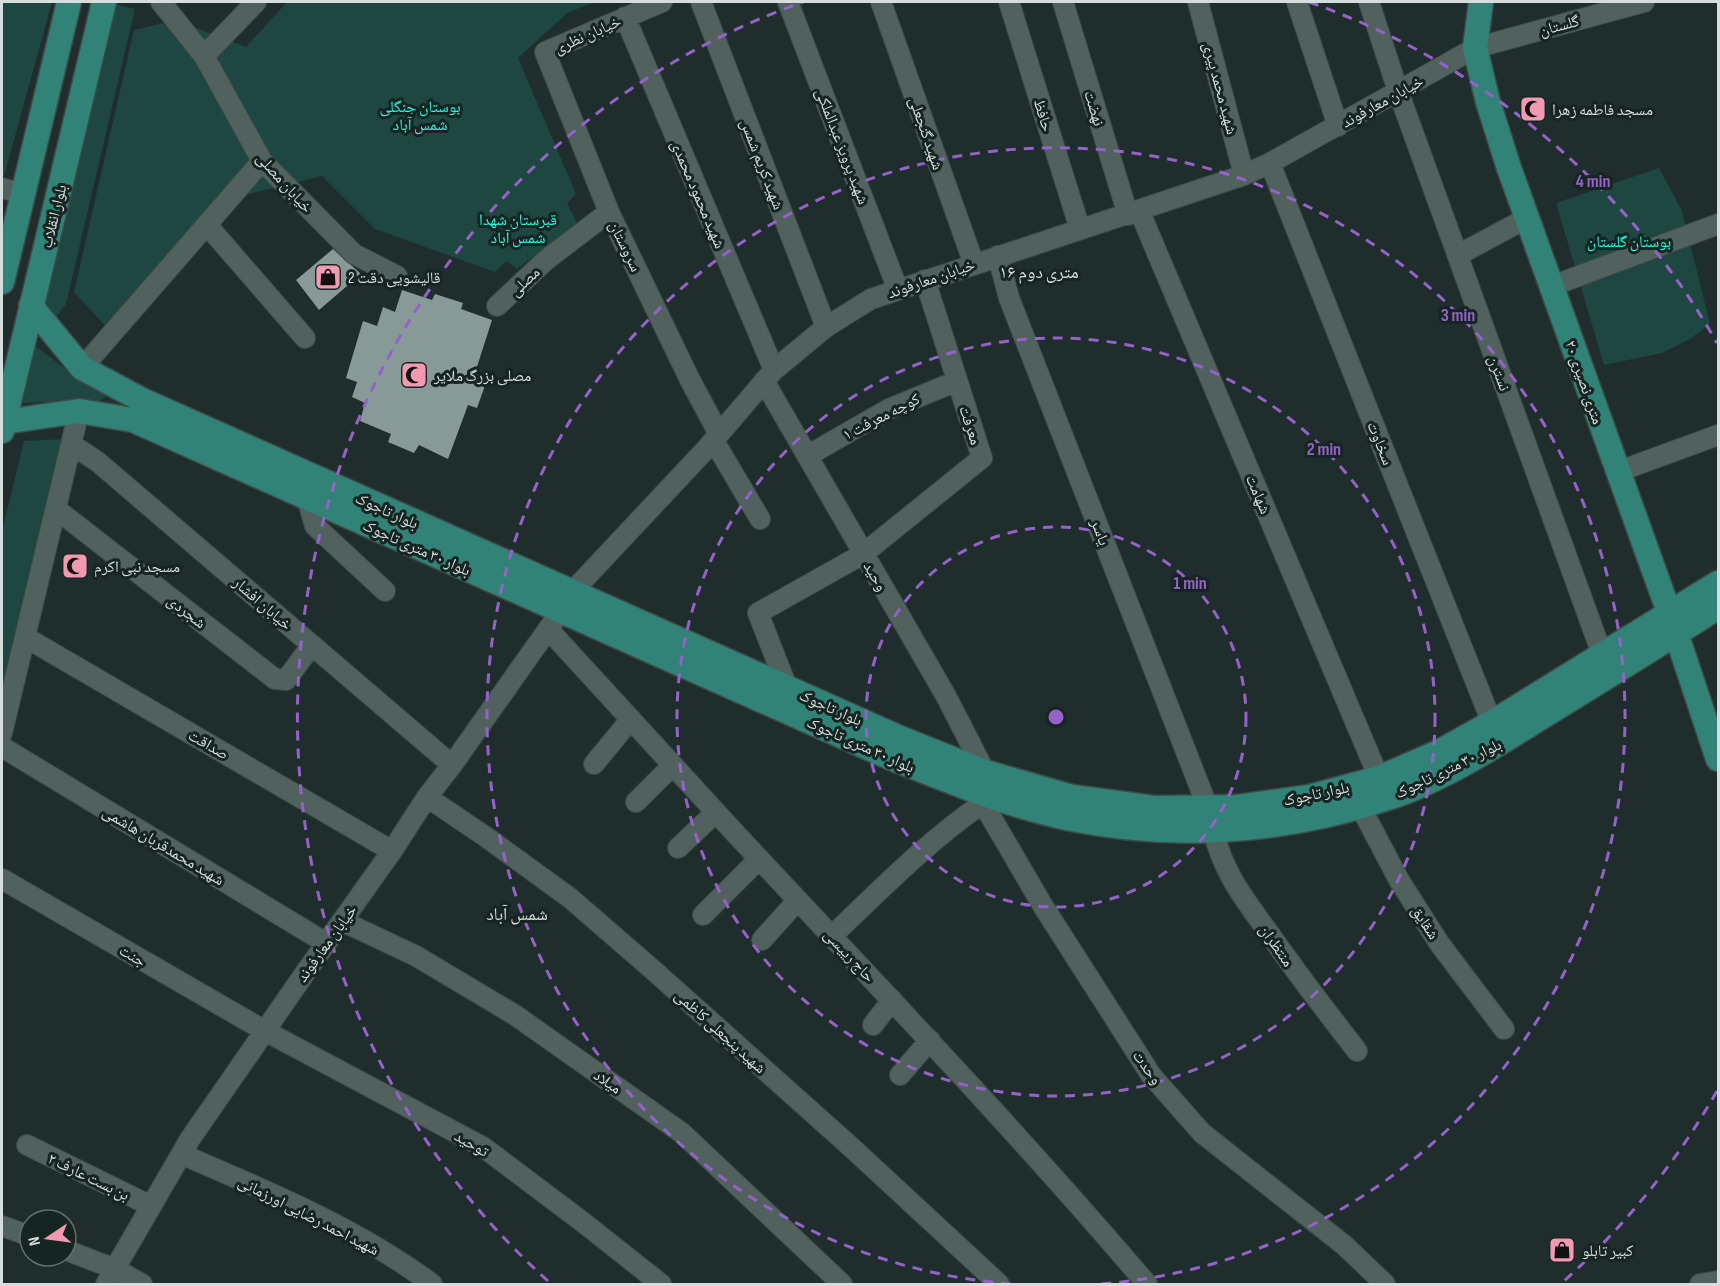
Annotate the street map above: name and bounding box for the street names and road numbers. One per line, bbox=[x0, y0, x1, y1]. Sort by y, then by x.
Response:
street label: خیابان نظری bbox=[551, 12, 624, 59]
street label: گلستان bbox=[1537, 12, 1582, 41]
street label: شهید محمد پیری bbox=[1198, 40, 1241, 137]
street label: خیابان معارفوند bbox=[1338, 72, 1427, 133]
street label: شهید پرویز عبدالملکی bbox=[811, 86, 872, 207]
street label: نهضت bbox=[1079, 88, 1108, 128]
street label: شهید گنجعلی bbox=[904, 94, 947, 173]
street label: حافظ bbox=[1029, 97, 1057, 134]
street label: شهید کریم شمس bbox=[736, 117, 788, 213]
street label: شهید محمود محمدی bbox=[666, 138, 729, 252]
street label: خیابان مصلی bbox=[252, 149, 316, 217]
street label: بلوار انقلاب bbox=[37, 183, 72, 250]
street label: سروستان bbox=[604, 218, 645, 275]
street label: خیابان معارفوند bbox=[886, 256, 977, 303]
street label: مصلی bbox=[506, 263, 544, 301]
street label: ۲۰ متری نصیری bbox=[1560, 338, 1607, 427]
street label: نسترن bbox=[1483, 353, 1514, 394]
street label: کوچه معرفت ۱ bbox=[840, 390, 924, 445]
street label: معرفت bbox=[954, 403, 985, 448]
street label: سخاوت bbox=[1362, 419, 1397, 468]
street label: شهامت bbox=[1241, 472, 1274, 517]
street label: بلوار تاجوک bbox=[352, 489, 421, 534]
street label: بلوار ۳۰ متری تاجوک bbox=[360, 516, 473, 581]
street label: یاسر bbox=[1086, 516, 1113, 548]
street label: وحید bbox=[859, 559, 891, 595]
street label: خیابان افشار bbox=[228, 573, 295, 635]
street label: شجردی bbox=[163, 591, 209, 633]
street label: بلوار تاجوک bbox=[796, 686, 865, 731]
street label: بلوار ۳۰ متری تاجوک bbox=[804, 713, 917, 778]
street label: صداقت bbox=[185, 726, 232, 764]
street label: بلوار ۳۰ متری تاجوک bbox=[1392, 735, 1505, 803]
street label: بلوار تاجوک bbox=[1282, 778, 1351, 811]
street label: شهید محمدقربان هاشمی bbox=[99, 802, 227, 890]
street label: خیابان معارفوند bbox=[293, 902, 362, 986]
street label: شقایق bbox=[1407, 902, 1443, 943]
street label: منتظران bbox=[1254, 921, 1297, 971]
street label: حاج رییسی bbox=[819, 925, 878, 987]
street label: جنت bbox=[115, 941, 149, 972]
street label: شهید پنجعلی کاظمی bbox=[670, 986, 770, 1078]
street label: وحدت bbox=[1128, 1047, 1166, 1089]
street label: میلاد bbox=[590, 1066, 625, 1098]
street label: توحید bbox=[451, 1127, 492, 1162]
street label: بن بست عارف ۲ bbox=[44, 1149, 132, 1205]
street label: شهید احمد رضایی اورزمانی bbox=[235, 1173, 382, 1260]

